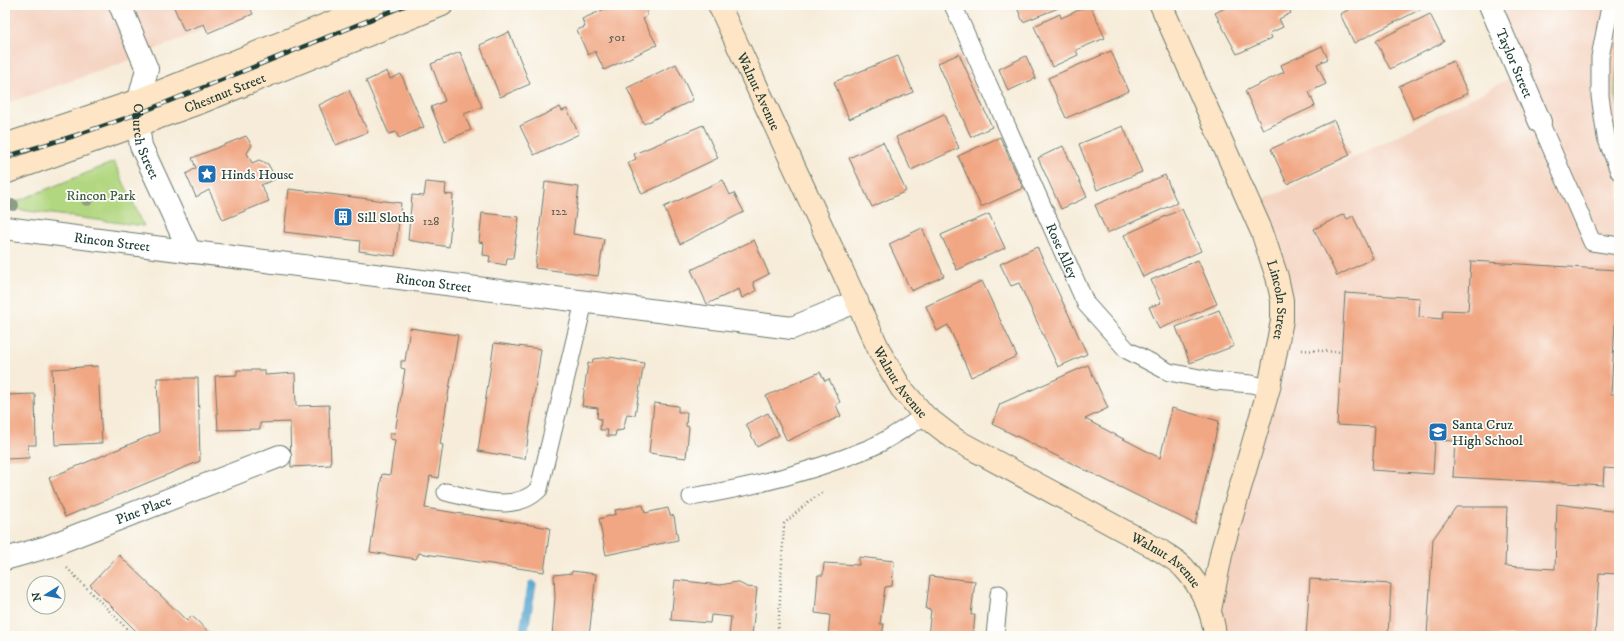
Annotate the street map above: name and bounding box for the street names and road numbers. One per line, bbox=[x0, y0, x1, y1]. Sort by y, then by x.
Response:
street label: Taylor Street bbox=[1491, 26, 1537, 101]
street label: Walnut Avenue bbox=[732, 49, 784, 134]
street label: Chestnut Street bbox=[182, 69, 269, 118]
street label: Church Street bbox=[128, 103, 163, 183]
street label: Rose Alley bbox=[1041, 220, 1082, 282]
street label: Rincon Street bbox=[73, 229, 152, 256]
street label: Lincoln Street bbox=[1262, 258, 1290, 342]
street label: Rincon Street bbox=[394, 270, 473, 297]
street label: Walnut Avenue bbox=[868, 343, 931, 423]
street label: Pine Place bbox=[113, 491, 174, 529]
street label: Walnut Avenue bbox=[1127, 528, 1205, 592]

